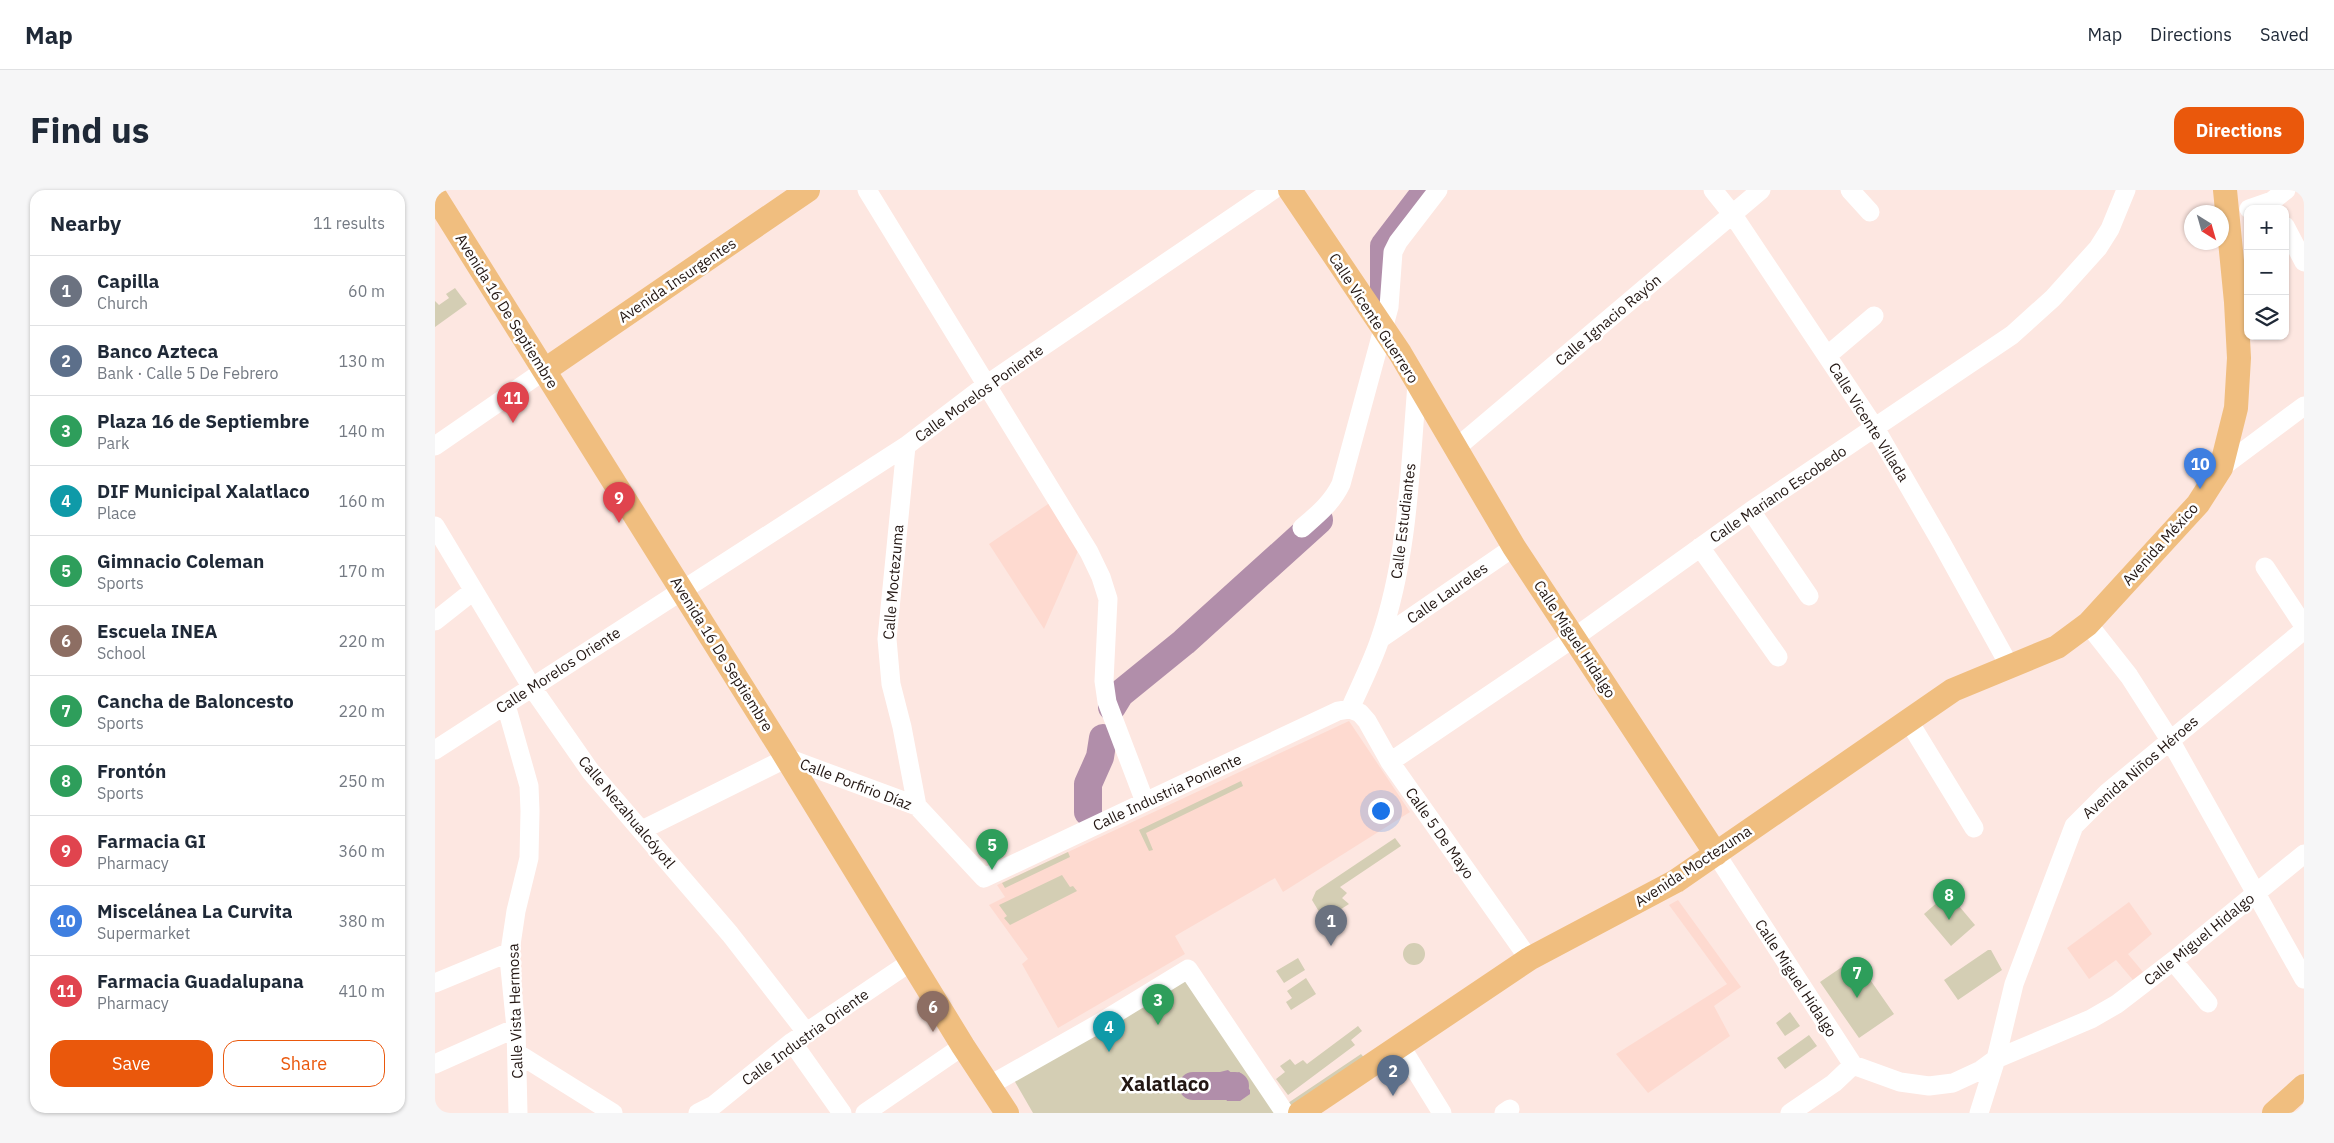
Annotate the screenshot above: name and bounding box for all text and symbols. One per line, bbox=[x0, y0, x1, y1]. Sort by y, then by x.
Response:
text: Map bbox=[25, 19, 73, 51]
text: Map bbox=[2087, 23, 2122, 46]
text: Directions bbox=[2150, 23, 2232, 46]
text: Saved bbox=[2260, 23, 2309, 46]
text: Find us bbox=[30, 107, 149, 153]
button: Directions bbox=[2174, 107, 2304, 154]
north arrow bbox=[2184, 205, 2229, 250]
map controls bbox=[2244, 205, 2289, 340]
button: + bbox=[2244, 205, 2289, 250]
text: Nearby bbox=[50, 209, 121, 237]
text: 11 results bbox=[313, 213, 385, 233]
street label: Avenida 16 De Septiembre bbox=[452, 230, 562, 392]
street label: Avenida Insurgentes bbox=[614, 233, 740, 327]
street label: Calle Vicente Guerrero bbox=[1325, 249, 1423, 387]
button: − bbox=[2244, 250, 2289, 295]
text: Capilla bbox=[97, 269, 159, 293]
street label: Calle Ignacio Rayón bbox=[1551, 270, 1665, 370]
text: 1 bbox=[61, 281, 71, 301]
text: 60 m bbox=[348, 281, 385, 301]
text: Church bbox=[97, 293, 148, 313]
button: layers bbox=[2244, 295, 2289, 340]
text: Banco Azteca bbox=[97, 339, 218, 363]
street label: Calle Morelos Poniente bbox=[911, 340, 1047, 446]
text: 2 bbox=[61, 351, 71, 371]
text: 130 m bbox=[338, 351, 385, 371]
street label: Calle Vicente Villada bbox=[1825, 359, 1913, 485]
text: Bank · Calle 5 De Febrero bbox=[97, 363, 279, 383]
pin: 11 bbox=[497, 382, 529, 423]
text: Plaza 16 de Septiembre bbox=[97, 409, 309, 433]
text: 3 bbox=[61, 421, 71, 441]
text: 140 m bbox=[338, 421, 385, 441]
text: Park bbox=[97, 433, 129, 453]
street label: Calle Mariano Escobedo bbox=[1706, 441, 1850, 547]
pin: 10 bbox=[2184, 448, 2216, 489]
street label: Calle Estudiantes bbox=[1386, 462, 1420, 580]
text: DIF Municipal Xalatlaco bbox=[97, 479, 310, 503]
pin: 9 bbox=[603, 482, 635, 523]
text: 4 bbox=[61, 491, 71, 511]
text: 160 m bbox=[338, 491, 385, 511]
street label: Avenida México bbox=[2118, 499, 2202, 589]
text: Place bbox=[97, 503, 136, 523]
street label: Calle Moctezuma bbox=[879, 524, 907, 640]
text: Gimnacio Coleman bbox=[97, 549, 264, 573]
street label: Calle Laureles bbox=[1403, 558, 1491, 628]
text: 5 bbox=[61, 561, 71, 581]
text: 170 m bbox=[338, 561, 385, 581]
text: Sports bbox=[97, 573, 144, 593]
street label: Avenida 16 De Septiembre bbox=[667, 573, 777, 735]
street label: Calle Miguel Hidalgo bbox=[1530, 576, 1620, 702]
text: Escuela INEA bbox=[97, 619, 218, 643]
street label: Calle Morelos Oriente bbox=[492, 623, 624, 717]
text: 6 bbox=[61, 631, 71, 651]
text: 220 m bbox=[338, 631, 385, 651]
text: School bbox=[97, 643, 146, 663]
text: Cancha de Baloncesto bbox=[97, 689, 294, 713]
text: 7 bbox=[61, 701, 71, 721]
text: 220 m bbox=[338, 701, 385, 721]
street label: Avenida Niños Héroes bbox=[2078, 711, 2202, 823]
text: Sports bbox=[97, 713, 144, 733]
street label: Calle Industria Poniente bbox=[1090, 749, 1244, 835]
street label: Calle Nezahualcóyotl bbox=[574, 752, 680, 872]
street label: Calle Porfirio Díaz bbox=[797, 754, 915, 814]
text: Frontón bbox=[97, 759, 166, 783]
text: 8 bbox=[61, 771, 71, 791]
text: 250 m bbox=[338, 771, 385, 791]
text: Sports bbox=[97, 783, 144, 803]
street label: Calle 5 De Mayo bbox=[1401, 784, 1479, 882]
your location bbox=[1368, 798, 1394, 824]
street label: Avenida Moctezuma bbox=[1631, 821, 1755, 911]
text: Farmacia GI bbox=[97, 829, 206, 853]
pin: 5 bbox=[976, 829, 1008, 870]
text: 9 bbox=[61, 841, 71, 861]
text: 360 m bbox=[338, 841, 385, 861]
text: Pharmacy bbox=[97, 853, 169, 873]
pin: 8 bbox=[1933, 879, 1965, 920]
street label: Calle Miguel Hidalgo bbox=[2140, 889, 2258, 989]
text: Miscelánea La Curvita bbox=[97, 899, 293, 923]
pin: 1 bbox=[1315, 905, 1347, 946]
text: 10 bbox=[56, 911, 76, 931]
text: 380 m bbox=[338, 911, 385, 931]
street label: Calle Miguel Hidalgo bbox=[1751, 915, 1841, 1041]
text: Supermarket bbox=[97, 923, 190, 943]
street label: Calle Vista Hermosa bbox=[503, 943, 527, 1079]
pin: 7 bbox=[1841, 957, 1873, 998]
text: Farmacia Guadalupana bbox=[97, 969, 304, 993]
text: 11 bbox=[56, 981, 76, 1001]
text: 410 m bbox=[338, 981, 385, 1001]
pin: 3 bbox=[1142, 984, 1174, 1025]
street label: Calle Industria Oriente bbox=[738, 985, 872, 1089]
pin: 6 bbox=[917, 991, 949, 1032]
text: Pharmacy bbox=[97, 993, 169, 1013]
pin: 4 bbox=[1093, 1011, 1125, 1052]
button: Save bbox=[50, 1040, 213, 1087]
button: Share bbox=[223, 1040, 385, 1087]
pin: 2 bbox=[1377, 1055, 1409, 1096]
district label: Xalatlaco bbox=[1121, 1070, 1209, 1097]

